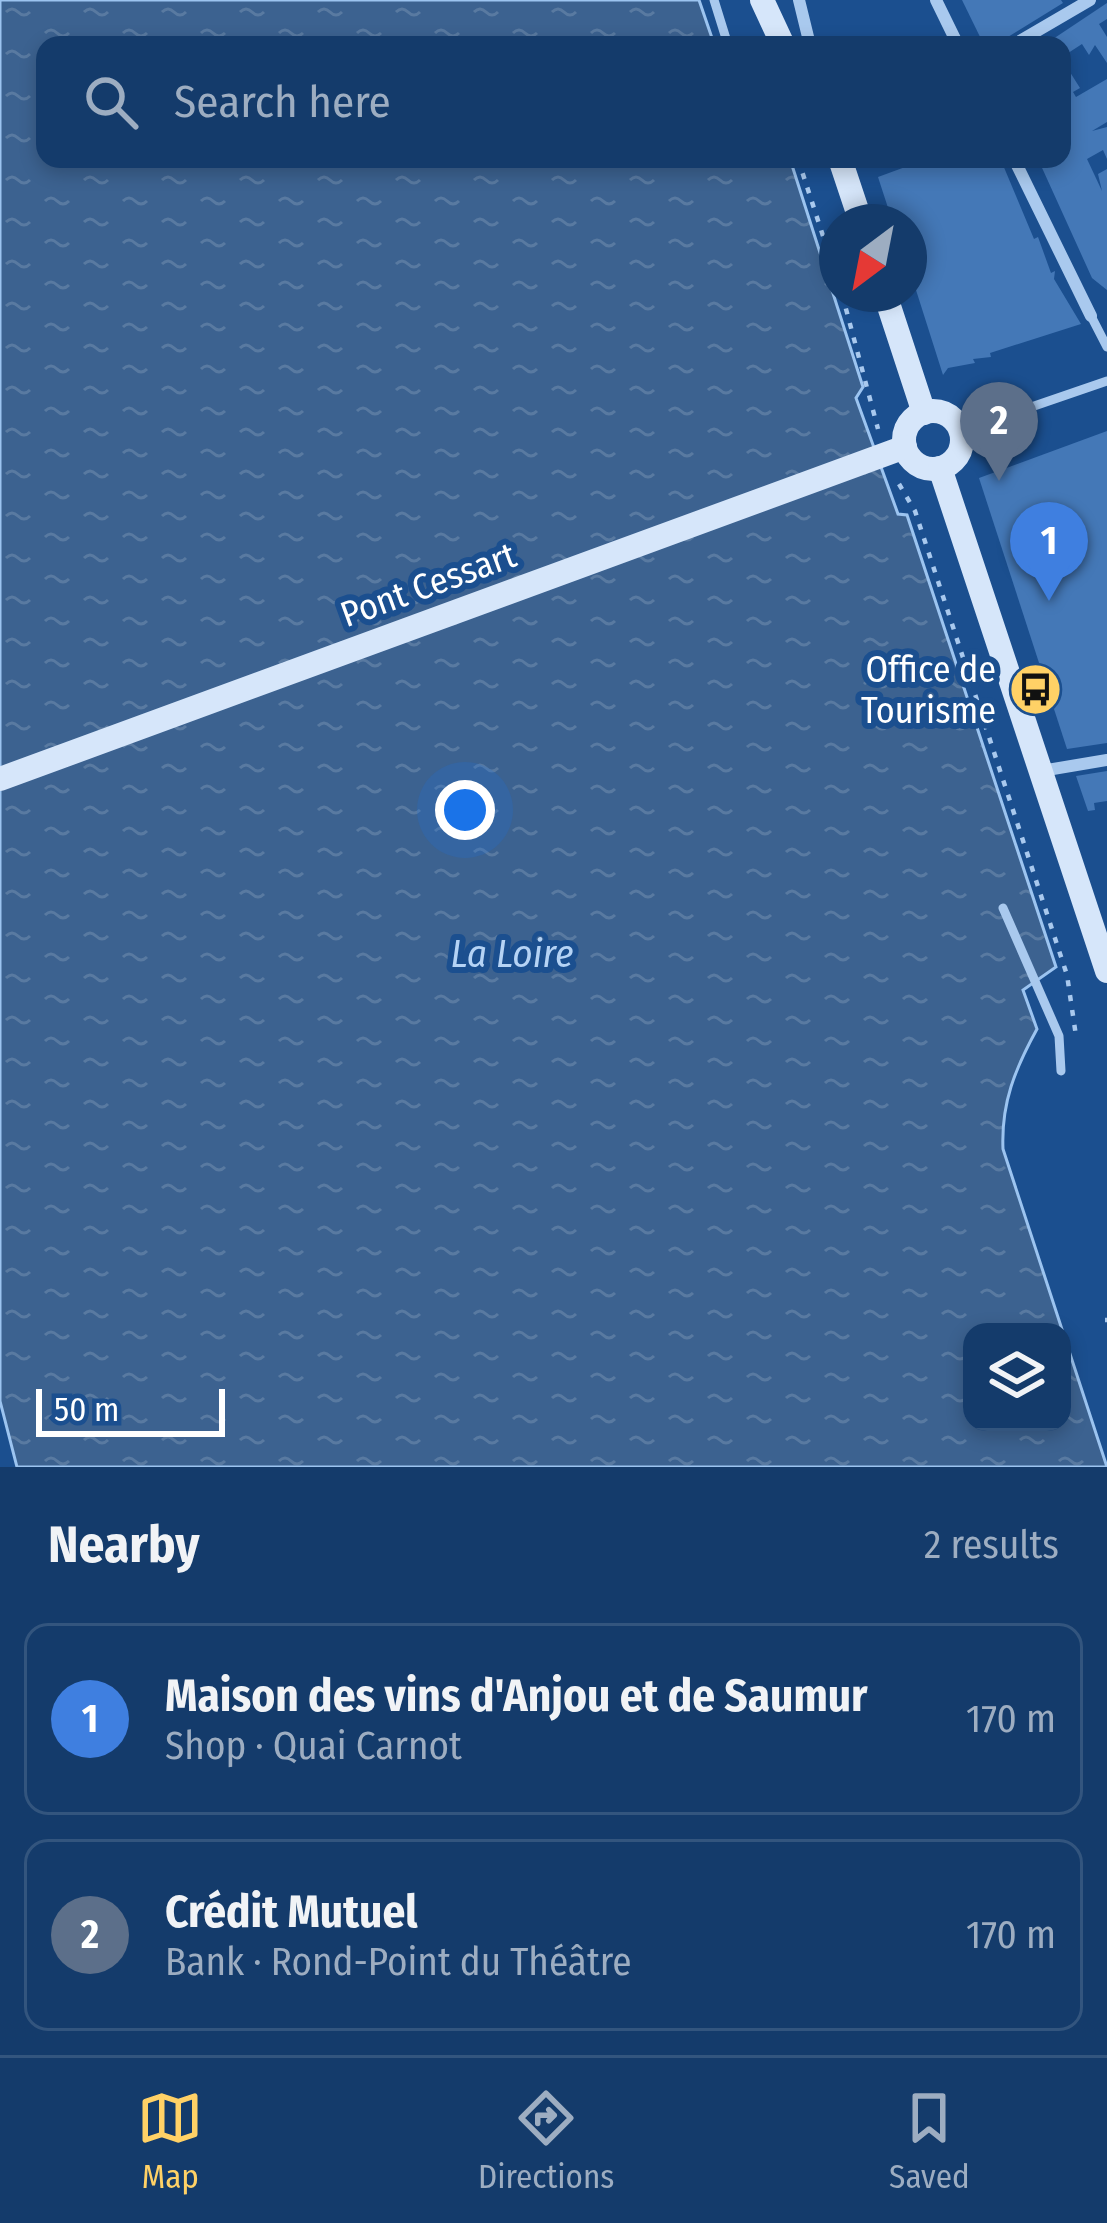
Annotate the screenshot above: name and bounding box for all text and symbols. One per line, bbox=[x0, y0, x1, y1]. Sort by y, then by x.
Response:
search box bbox=[36, 36, 1071, 168]
icon: search bbox=[78, 69, 144, 135]
text: Search here bbox=[174, 75, 391, 129]
north arrow bbox=[819, 204, 927, 312]
pin: 2 bbox=[960, 382, 1038, 481]
pin: 1 bbox=[1010, 502, 1088, 601]
street label: Pont Cessart bbox=[335, 533, 522, 637]
place label: Office de Tourisme bbox=[861, 648, 996, 733]
bus stop icon: Office de Tourisme bbox=[1007, 662, 1063, 718]
your location bbox=[435, 780, 495, 840]
water label: La Loire bbox=[451, 931, 573, 977]
map controls bbox=[963, 1323, 1071, 1431]
button: layers bbox=[963, 1323, 1071, 1431]
scale bar bbox=[36, 1383, 225, 1436]
text: 50 m bbox=[54, 1390, 119, 1430]
text: Nearby bbox=[48, 1514, 200, 1576]
text: 2 results bbox=[924, 1522, 1059, 1568]
text: Maison des vins d'Anjou et de Saumur bbox=[165, 1669, 868, 1723]
text: 1 bbox=[82, 1696, 98, 1742]
text: 170 m bbox=[966, 1696, 1056, 1742]
text: Shop · Quai Carnot bbox=[165, 1723, 462, 1769]
text: Crédit Mutuel bbox=[165, 1885, 418, 1939]
text: 2 bbox=[81, 1912, 99, 1958]
text: 170 m bbox=[966, 1912, 1056, 1958]
text: Bank · Rond-Point du Théâtre bbox=[165, 1939, 631, 1985]
tab: Map bbox=[137, 2085, 203, 2197]
tab: Directions bbox=[478, 2085, 614, 2197]
tab: Saved bbox=[889, 2085, 970, 2197]

